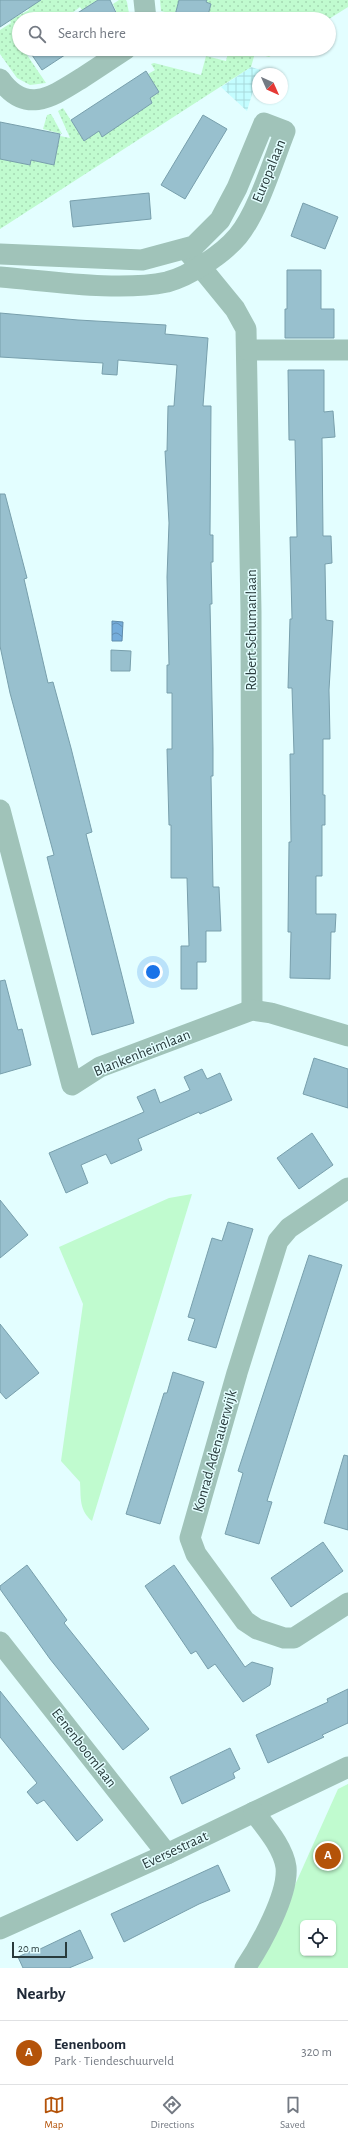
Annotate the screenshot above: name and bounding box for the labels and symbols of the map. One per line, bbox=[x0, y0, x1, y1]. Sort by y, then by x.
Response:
north arrow bbox=[252, 68, 288, 104]
street label: Europalaan bbox=[250, 137, 288, 205]
street label: Robert Schumanlaan bbox=[244, 569, 259, 691]
your location bbox=[143, 962, 163, 982]
street label: Blankenheimlaan bbox=[91, 1027, 193, 1079]
street label: Konrad Adenauerwijk bbox=[190, 1388, 240, 1514]
street label: Eenenboomlaan bbox=[49, 1706, 119, 1790]
street label: Eversestraat bbox=[140, 1828, 210, 1872]
pin: A bbox=[315, 1841, 341, 1871]
scale bar bbox=[12, 1940, 67, 1959]

